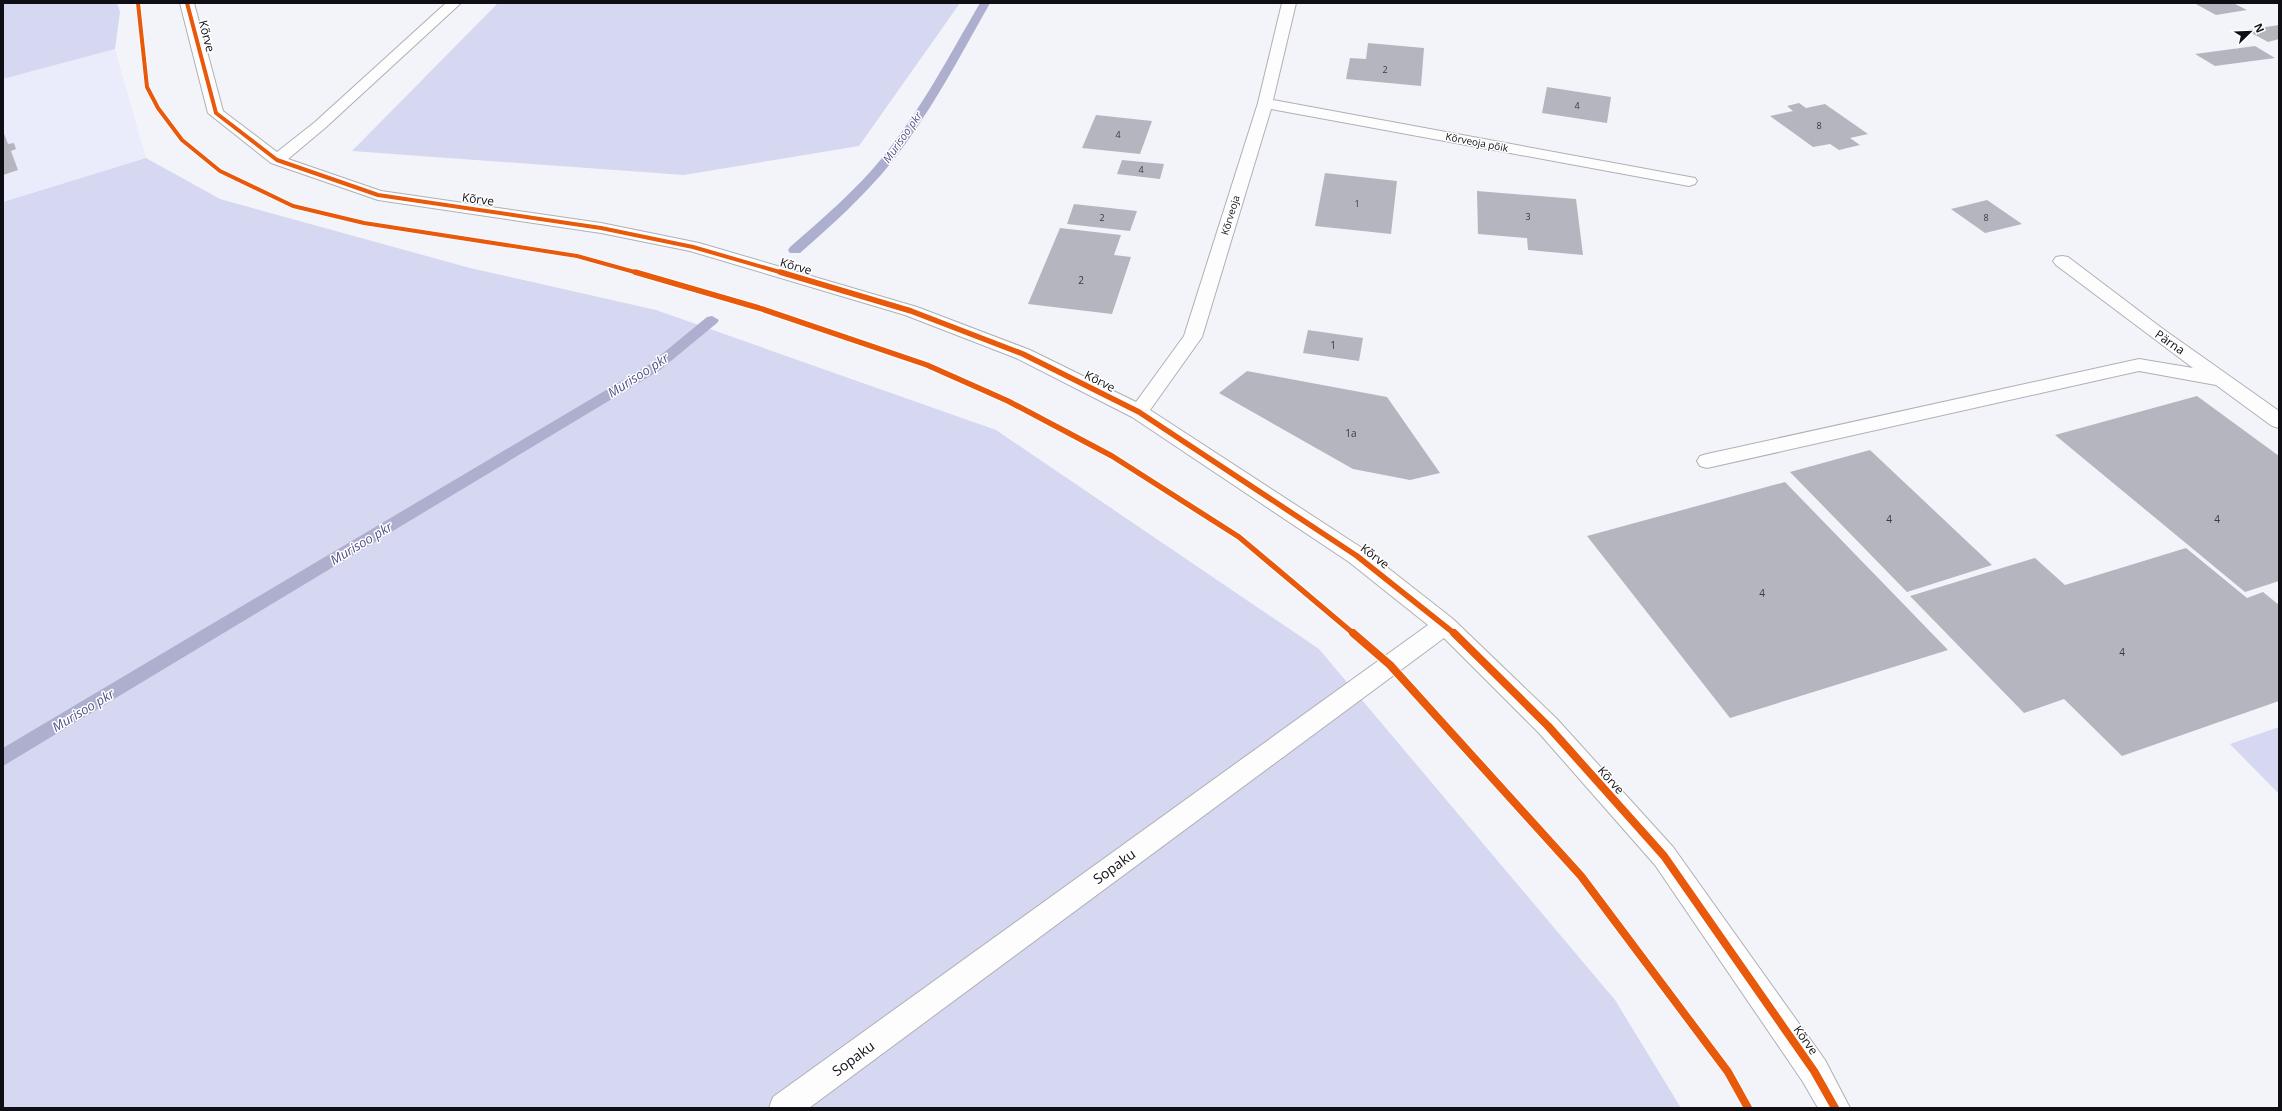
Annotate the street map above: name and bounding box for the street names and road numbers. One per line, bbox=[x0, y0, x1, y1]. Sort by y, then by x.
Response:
street label: Kõrve bbox=[195, 18, 219, 54]
street label: Kõrveoja põik bbox=[1445, 129, 1510, 155]
street label: Kõrve bbox=[461, 188, 495, 210]
street label: Kõrveoja bbox=[1217, 193, 1243, 237]
street label: Kõrve bbox=[778, 253, 814, 279]
street label: Pärna bbox=[2152, 326, 2188, 358]
street label: Kõrve bbox=[1082, 366, 1118, 396]
street label: Kõrve bbox=[1357, 540, 1393, 573]
street label: Kõrve bbox=[1594, 762, 1628, 798]
street label: Sopaku bbox=[1089, 844, 1139, 888]
street label: Kõrve bbox=[1790, 1022, 1822, 1058]
street label: Sopaku bbox=[828, 1036, 878, 1080]

